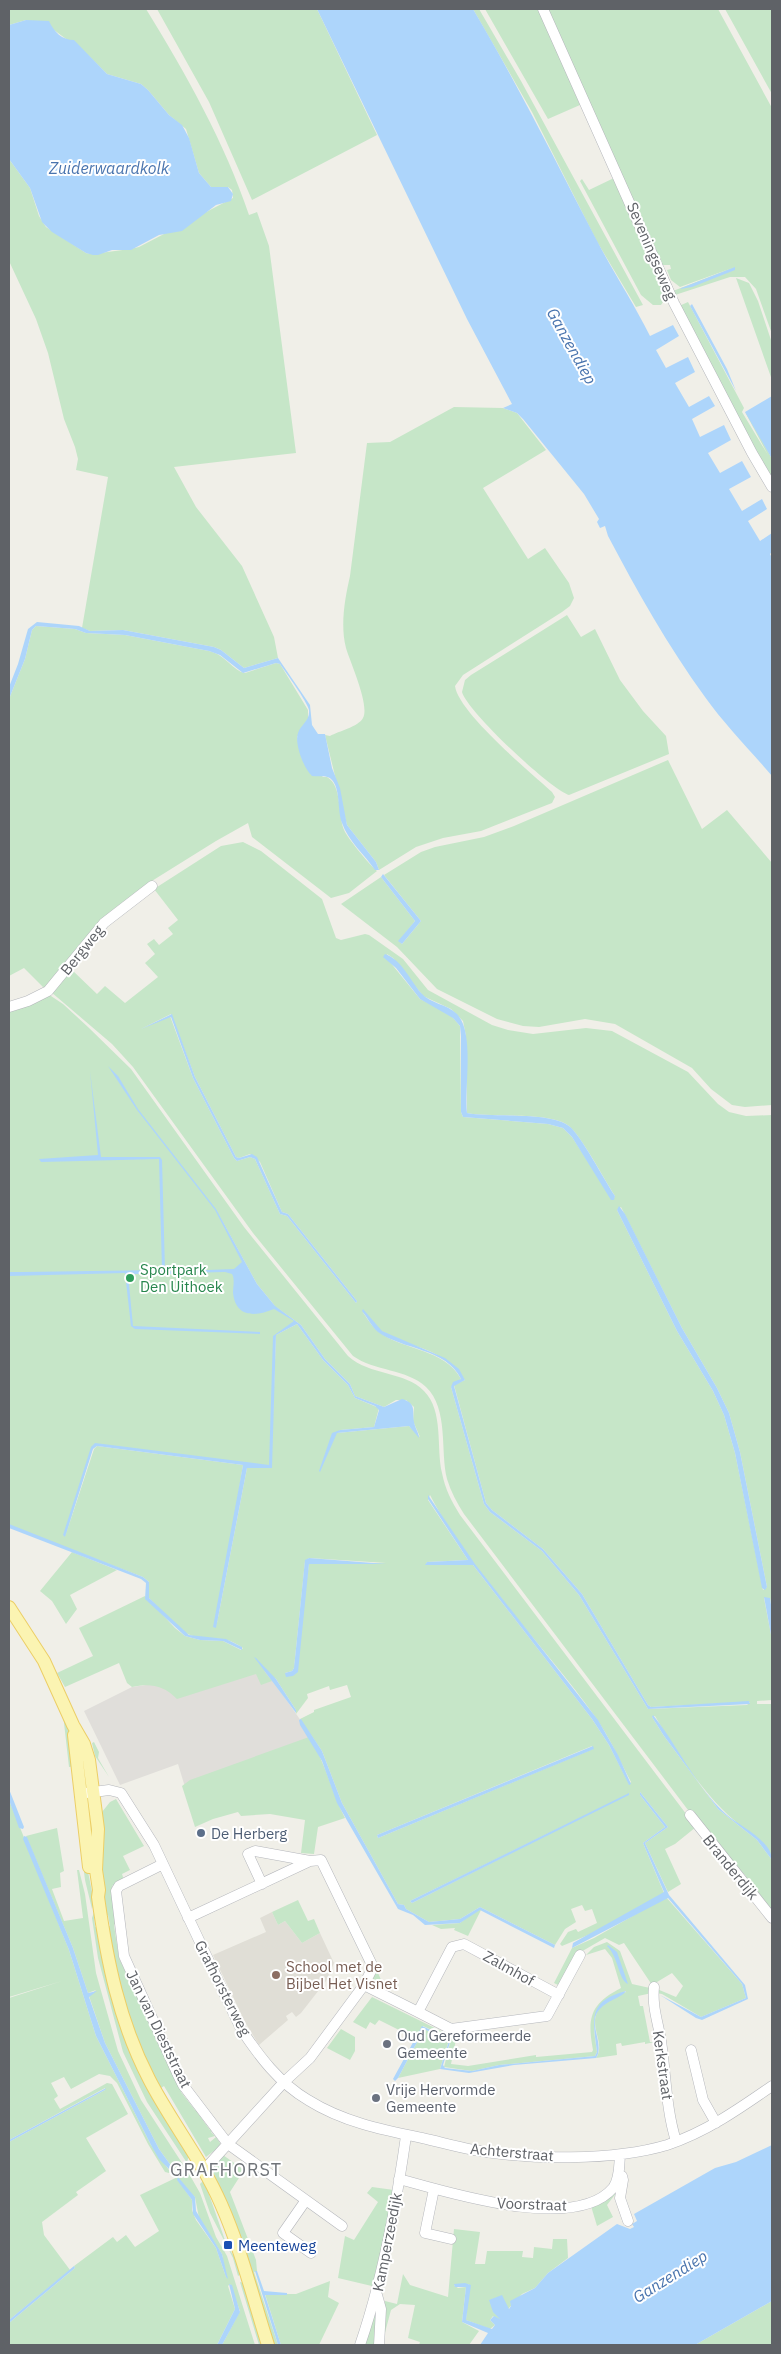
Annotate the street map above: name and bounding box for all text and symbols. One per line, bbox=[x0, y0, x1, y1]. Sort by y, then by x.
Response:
water label: Zuiderwaardkolk bbox=[48, 158, 170, 178]
street label: Seveningseweg bbox=[623, 199, 681, 303]
water label: Ganzendiep bbox=[543, 304, 601, 388]
street label: Bergweg bbox=[56, 921, 108, 979]
place label: Sportpark Den Uithoek bbox=[140, 1260, 223, 1296]
marker: Sportpark Den Uithoek bbox=[124, 1272, 136, 1284]
place label: De Herberg bbox=[211, 1824, 287, 1843]
marker: De Herberg bbox=[195, 1827, 207, 1839]
street label: Branderdijk bbox=[699, 1831, 763, 1903]
street label: Grafhorsterweg bbox=[191, 1937, 255, 2039]
street label: Zalmhof bbox=[480, 1946, 538, 1990]
place label: School met de Bijbel Het Visnet bbox=[286, 1957, 398, 1993]
street label: Jan van Dieststraat bbox=[122, 1967, 196, 2091]
marker: School met de Bijbel Het Visnet bbox=[270, 1969, 282, 1981]
place label: Oud Gereformeerde Gemeente bbox=[397, 2026, 531, 2062]
street label: Kerkstraat bbox=[649, 2029, 677, 2101]
marker: Oud Gereformeerde Gemeente bbox=[381, 2038, 393, 2050]
place label: Vrije Hervormde Gemeente bbox=[386, 2080, 495, 2116]
marker: Vrije Hervormde Gemeente bbox=[370, 2092, 382, 2104]
street label: Achterstraat bbox=[469, 2139, 555, 2165]
district label: GRAFHORST bbox=[170, 2158, 282, 2181]
street label: Kamperzeedijk bbox=[368, 2191, 406, 2293]
street label: Voorstraat bbox=[497, 2193, 567, 2215]
place label: Meenteweg bbox=[238, 2236, 316, 2255]
marker: Meenteweg bbox=[222, 2239, 234, 2251]
water label: Ganzendiep bbox=[629, 2245, 711, 2307]

